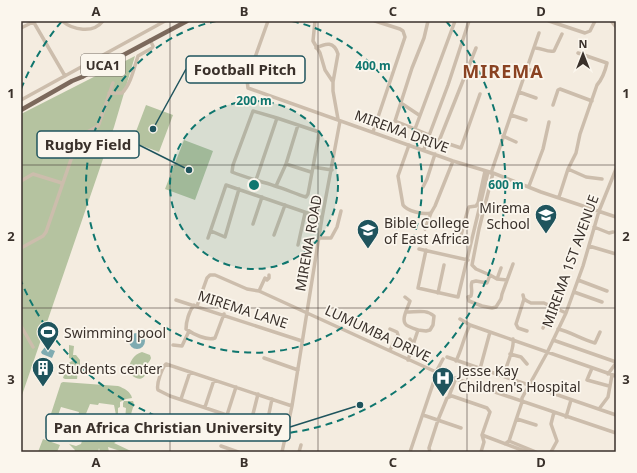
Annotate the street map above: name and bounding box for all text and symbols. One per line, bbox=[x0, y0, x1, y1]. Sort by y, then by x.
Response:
text: A bbox=[92, 2, 101, 20]
text: B bbox=[240, 2, 248, 20]
text: C bbox=[389, 2, 397, 20]
text: D bbox=[536, 2, 546, 20]
north arrow bbox=[563, 34, 603, 74]
text: N bbox=[579, 36, 587, 51]
road number: UCA1 bbox=[81, 54, 125, 76]
callout: Football Pitch bbox=[186, 56, 305, 83]
text: 400 m bbox=[355, 57, 391, 74]
text: Football Pitch bbox=[194, 59, 296, 79]
district label: MIREMA bbox=[462, 59, 544, 83]
text: 1 bbox=[7, 84, 15, 102]
text: 1 bbox=[622, 84, 630, 102]
text: 200 m bbox=[236, 92, 272, 109]
street label: MIREMA DRIVE bbox=[352, 105, 452, 157]
callout: Rugby Field bbox=[37, 131, 139, 158]
text: Rugby Field bbox=[45, 134, 131, 154]
text: 600 m bbox=[488, 176, 524, 193]
centre of rings bbox=[247, 178, 261, 192]
street label: MIREMA 1ST AVENUE bbox=[537, 192, 603, 330]
street label: MIREMA ROAD bbox=[290, 193, 326, 293]
place label: Mirema School bbox=[479, 198, 530, 233]
school or university icon: Mirema School bbox=[533, 202, 559, 235]
place label: Bible College of East Africa bbox=[384, 213, 470, 248]
school or university icon: Bible College of East Africa bbox=[355, 217, 381, 250]
text: 2 bbox=[7, 227, 15, 245]
text: 2 bbox=[622, 227, 630, 245]
street label: MIREMA LANE bbox=[195, 285, 291, 333]
street label: LUMUMBA DRIVE bbox=[322, 300, 434, 366]
sports icon: Swimming pool bbox=[35, 319, 61, 352]
place label: Swimming pool bbox=[64, 323, 166, 342]
building icon: Students center bbox=[30, 355, 56, 388]
place label: Students center bbox=[58, 359, 162, 378]
place label: Jesse Kay Children's Hospital bbox=[456, 361, 581, 396]
hospital icon: Jesse Kay Children's Hospital bbox=[430, 365, 456, 398]
text: 3 bbox=[7, 370, 15, 388]
text: 3 bbox=[622, 370, 630, 388]
callout: Pan Africa Christian University bbox=[46, 414, 290, 441]
text: Pan Africa Christian University bbox=[54, 417, 283, 437]
text: A bbox=[92, 453, 101, 471]
text: B bbox=[240, 453, 248, 471]
text: C bbox=[389, 453, 397, 471]
text: D bbox=[536, 453, 546, 471]

